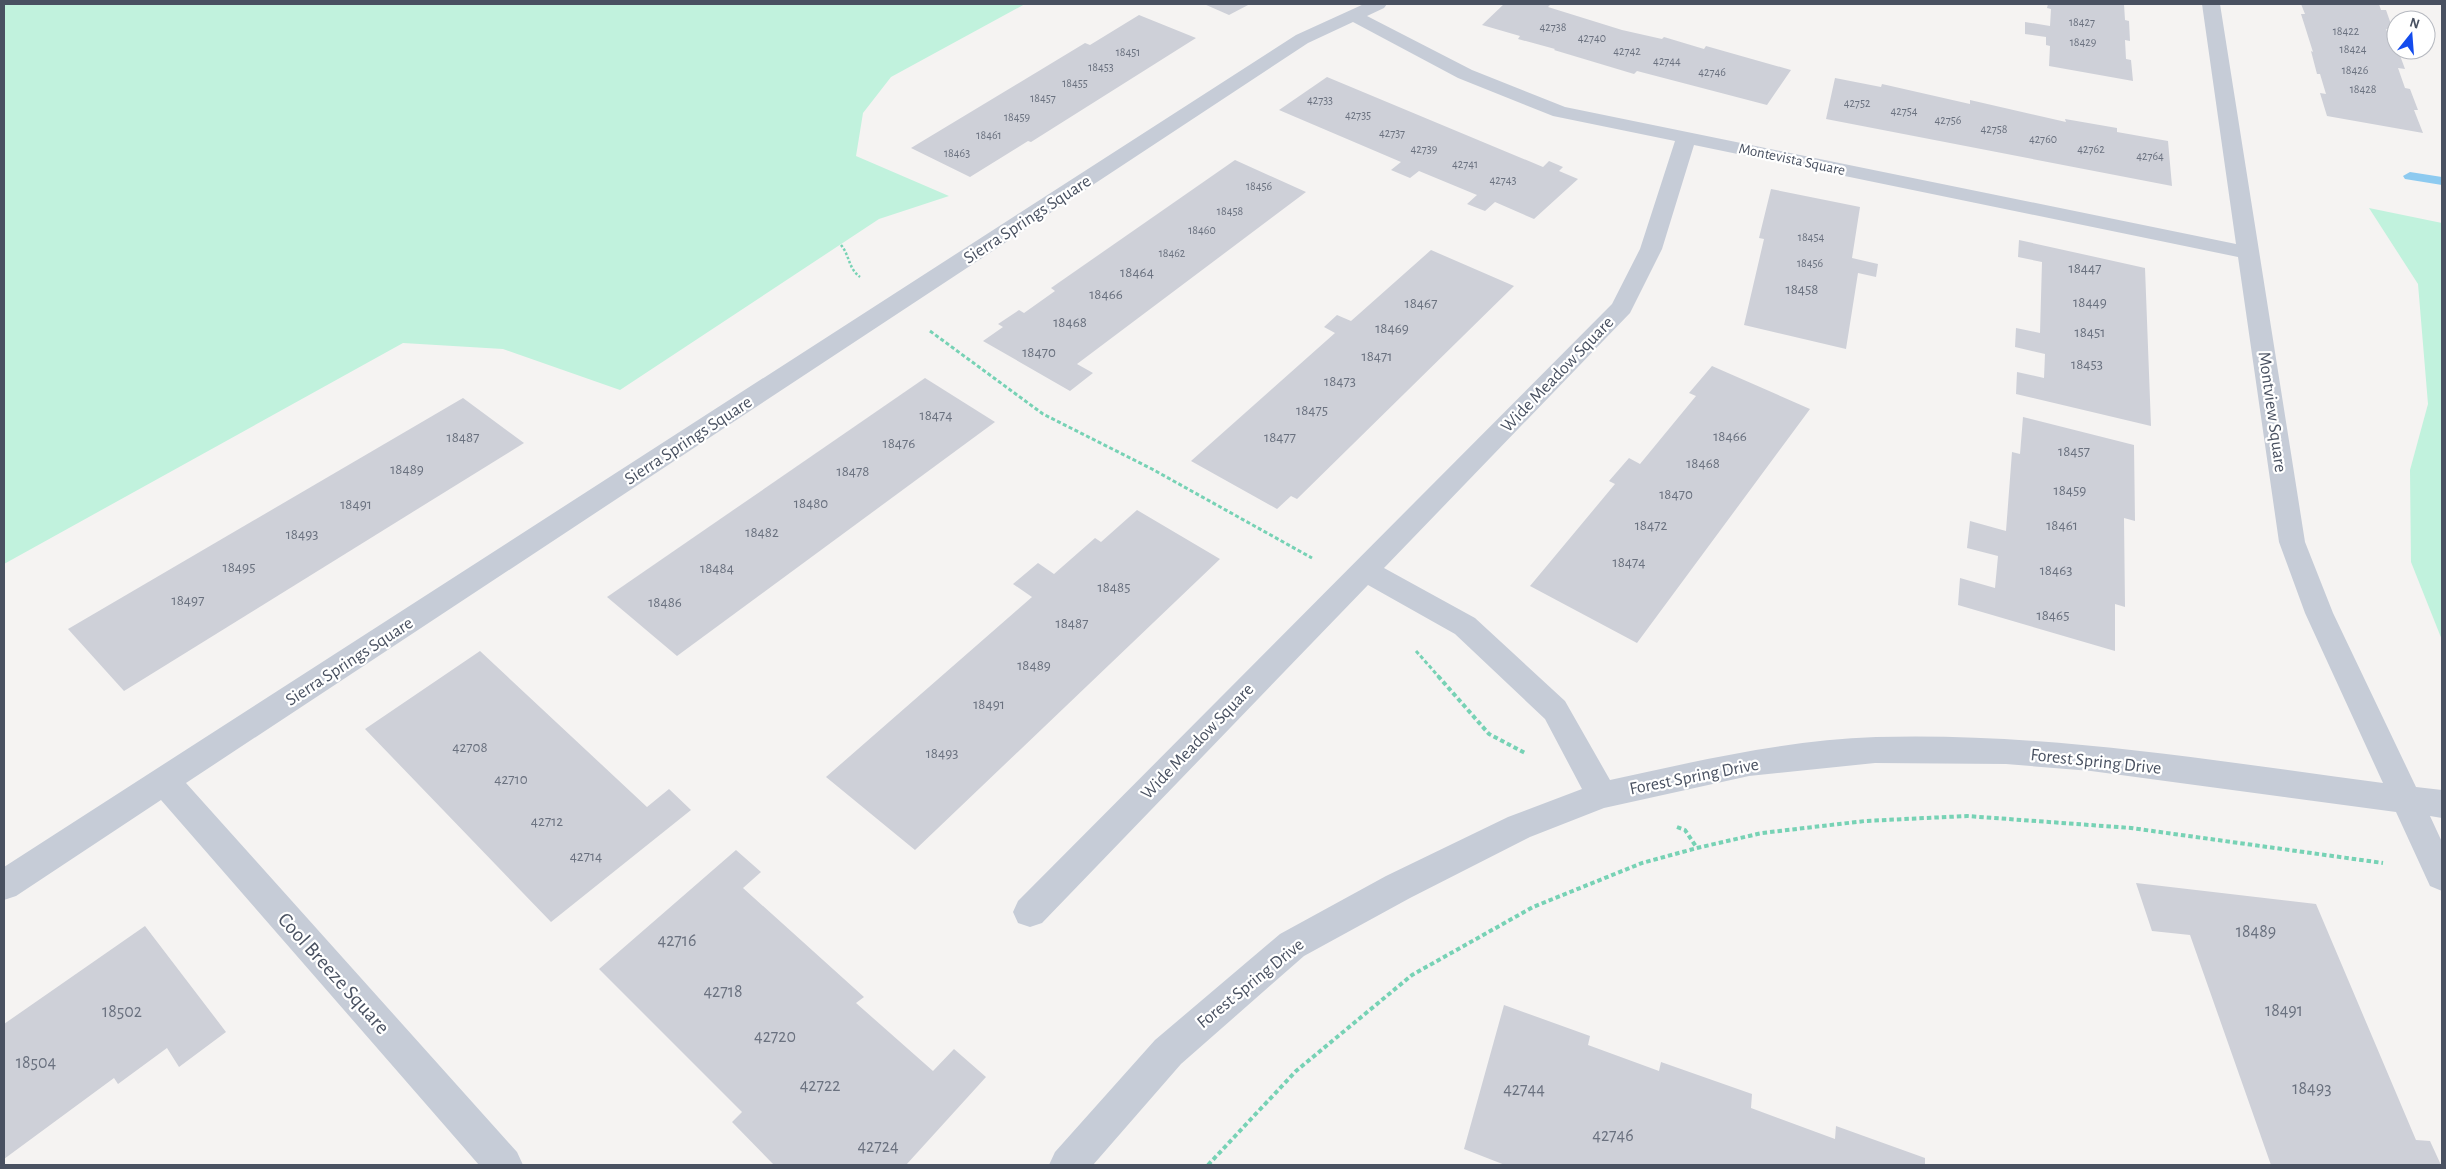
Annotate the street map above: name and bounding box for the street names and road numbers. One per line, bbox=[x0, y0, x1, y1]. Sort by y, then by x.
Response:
street label: Montevista Square bbox=[1737, 141, 1846, 178]
street label: Sierra Springs Square bbox=[961, 172, 1094, 268]
street label: Wide Meadow Square bbox=[1498, 313, 1617, 436]
street label: Montview Square bbox=[2255, 351, 2289, 474]
street label: Sierra Springs Square bbox=[622, 393, 755, 489]
street label: Sierra Springs Square bbox=[283, 614, 416, 710]
street label: Wide Meadow Square bbox=[1138, 680, 1257, 803]
street label: Forest Spring Drive bbox=[2030, 746, 2162, 778]
street label: Forest Spring Drive bbox=[1628, 756, 1760, 798]
street label: Cool Breeze Square bbox=[274, 909, 393, 1038]
street label: Forest Spring Drive bbox=[1194, 935, 1307, 1032]

